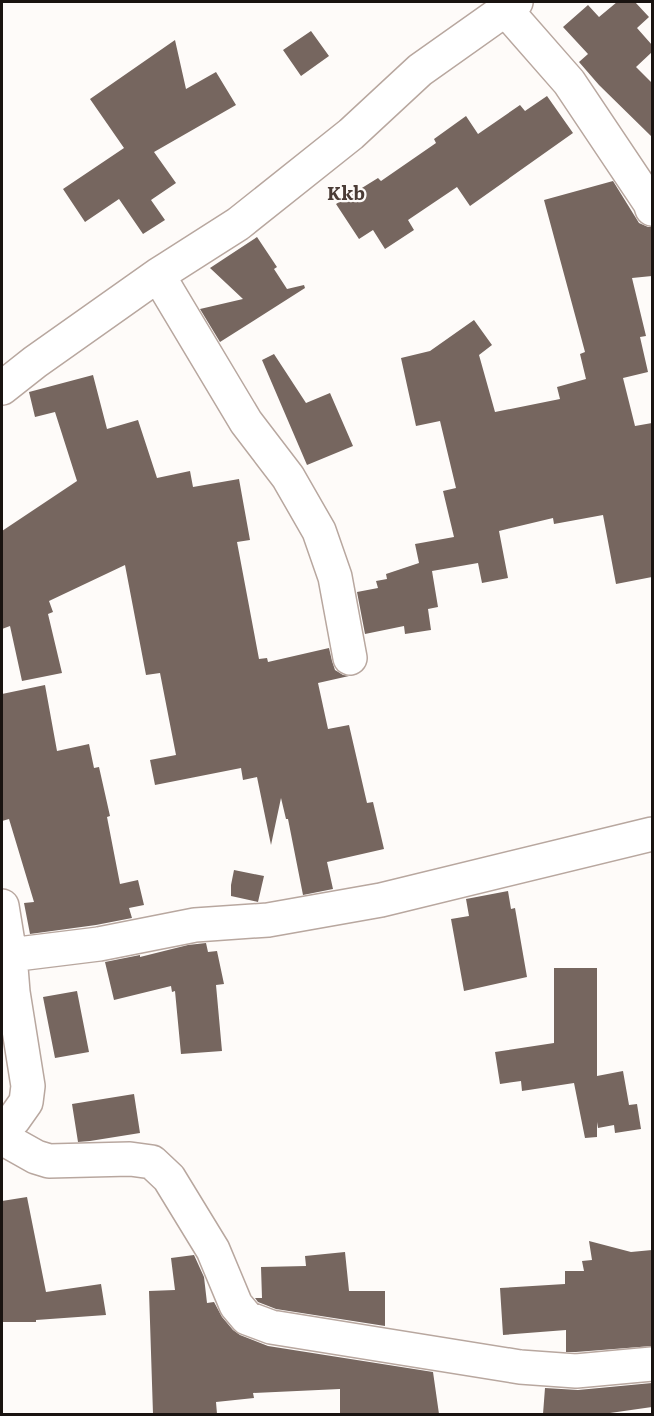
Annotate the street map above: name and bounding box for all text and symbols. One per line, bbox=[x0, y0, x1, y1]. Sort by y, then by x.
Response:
district label: Kkb bbox=[327, 179, 365, 206]

